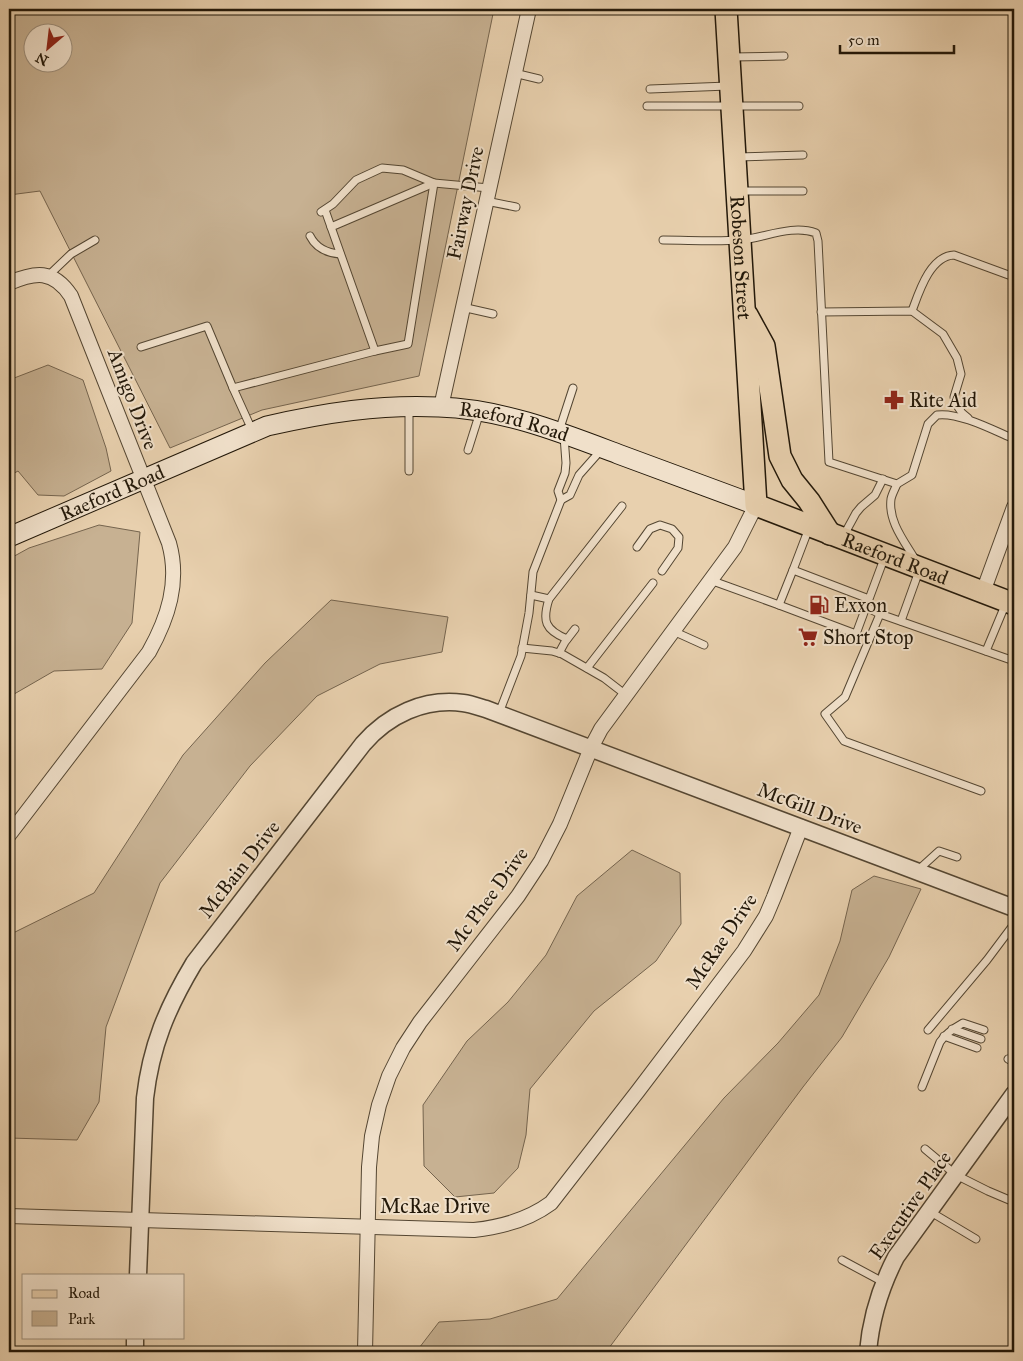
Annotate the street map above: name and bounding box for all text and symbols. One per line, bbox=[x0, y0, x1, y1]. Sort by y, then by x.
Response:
north arrow bbox=[22, 22, 72, 72]
scale bar bbox=[840, 22, 954, 54]
text: 50 m bbox=[848, 31, 880, 49]
text: N bbox=[33, 49, 51, 69]
street label: Fairway Drive bbox=[441, 144, 489, 262]
street label: Robeson Street bbox=[725, 195, 757, 320]
street label: Amigo Drive bbox=[102, 344, 163, 453]
place label: Rite Aid bbox=[909, 388, 977, 412]
pharmacy icon: Rite Aid bbox=[883, 389, 905, 411]
street label: Raeford Road bbox=[458, 396, 572, 447]
street label: Raeford Road bbox=[56, 460, 168, 526]
street label: Raeford Road bbox=[839, 527, 952, 590]
place label: Exxon bbox=[834, 593, 887, 617]
fuel station icon: Exxon bbox=[808, 594, 830, 616]
place label: Short Stop bbox=[823, 625, 913, 649]
supermarket icon: Short Stop bbox=[797, 626, 819, 648]
street label: McGill Drive bbox=[754, 777, 866, 839]
street label: McBain Drive bbox=[193, 815, 285, 923]
street label: Mc Phee Drive bbox=[441, 842, 533, 956]
street label: McRae Drive bbox=[680, 889, 762, 993]
street label: Executive Place bbox=[864, 1146, 956, 1264]
street label: McRae Drive bbox=[380, 1194, 490, 1218]
legend bbox=[22, 1274, 185, 1338]
text: Road bbox=[68, 1284, 100, 1302]
text: Park bbox=[68, 1310, 95, 1328]

